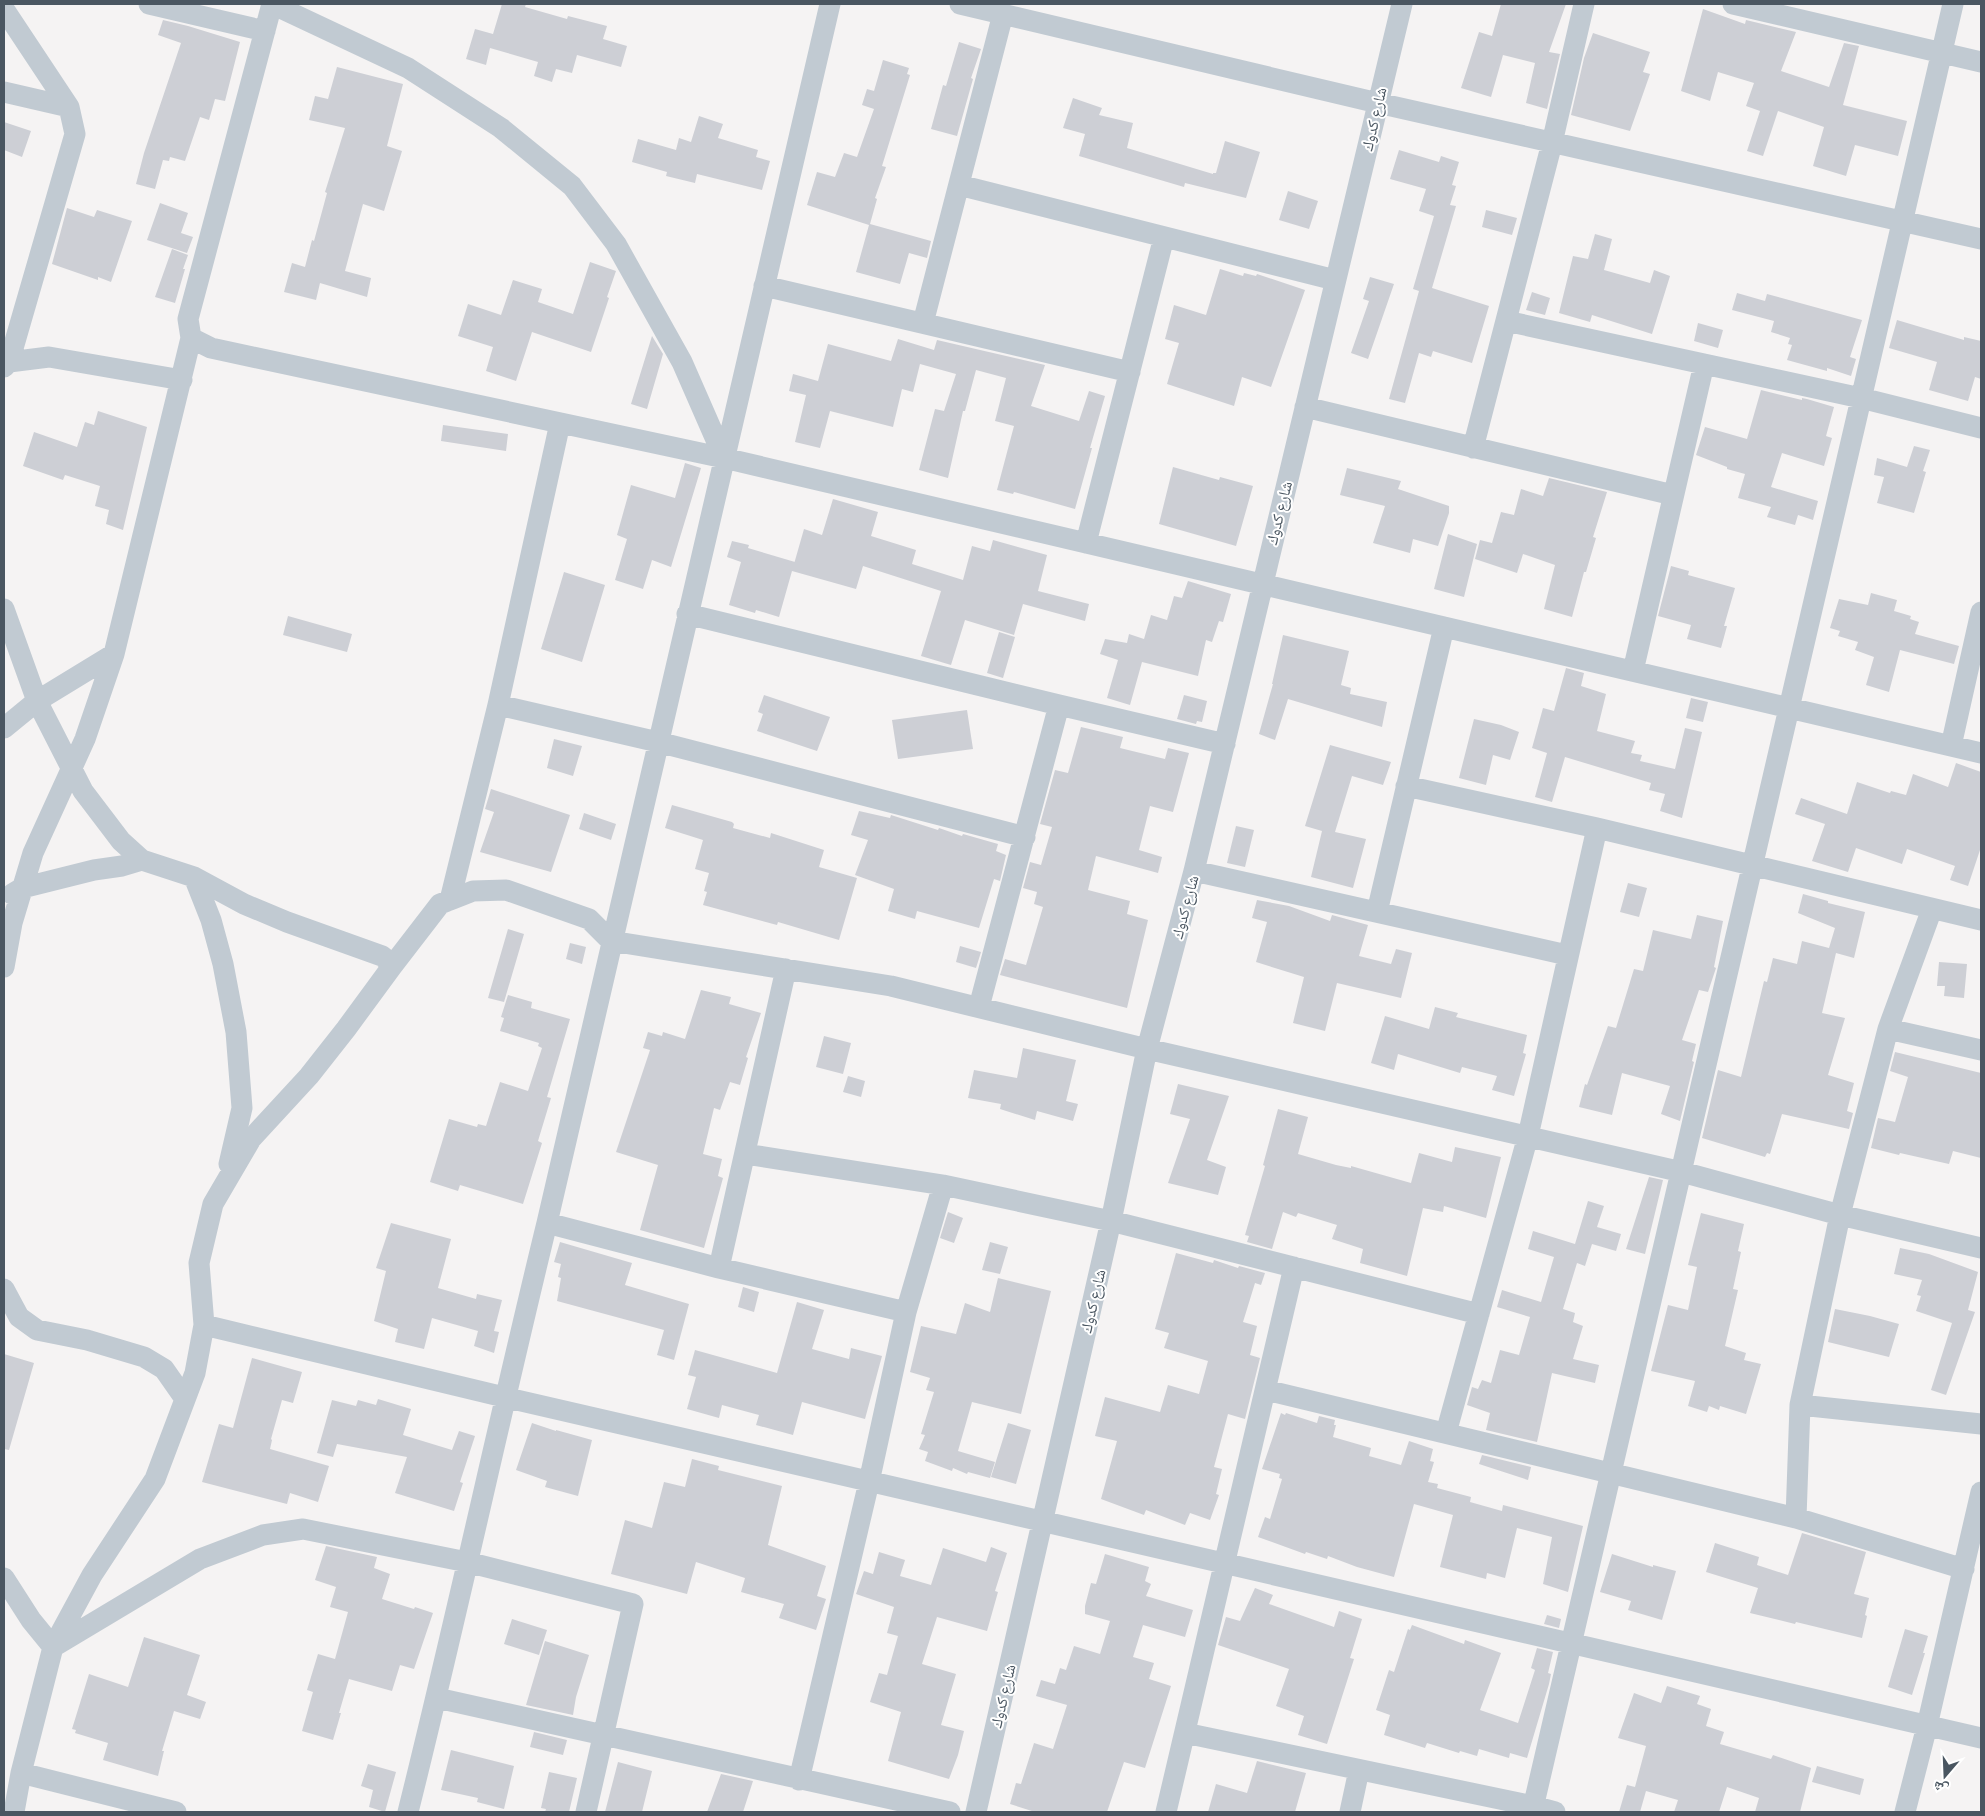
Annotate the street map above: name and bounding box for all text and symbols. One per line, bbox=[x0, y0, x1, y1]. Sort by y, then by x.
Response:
street label: شارع كدوك bbox=[1357, 85, 1392, 153]
street label: شارع كدوك bbox=[1262, 479, 1297, 547]
street label: شارع كدوك bbox=[1167, 873, 1204, 941]
street label: شارع كدوك bbox=[1076, 1267, 1111, 1335]
street label: شارع كدوك bbox=[986, 1662, 1021, 1730]
north arrow bbox=[1920, 1751, 1970, 1801]
text: ش bbox=[1931, 1777, 1951, 1798]

